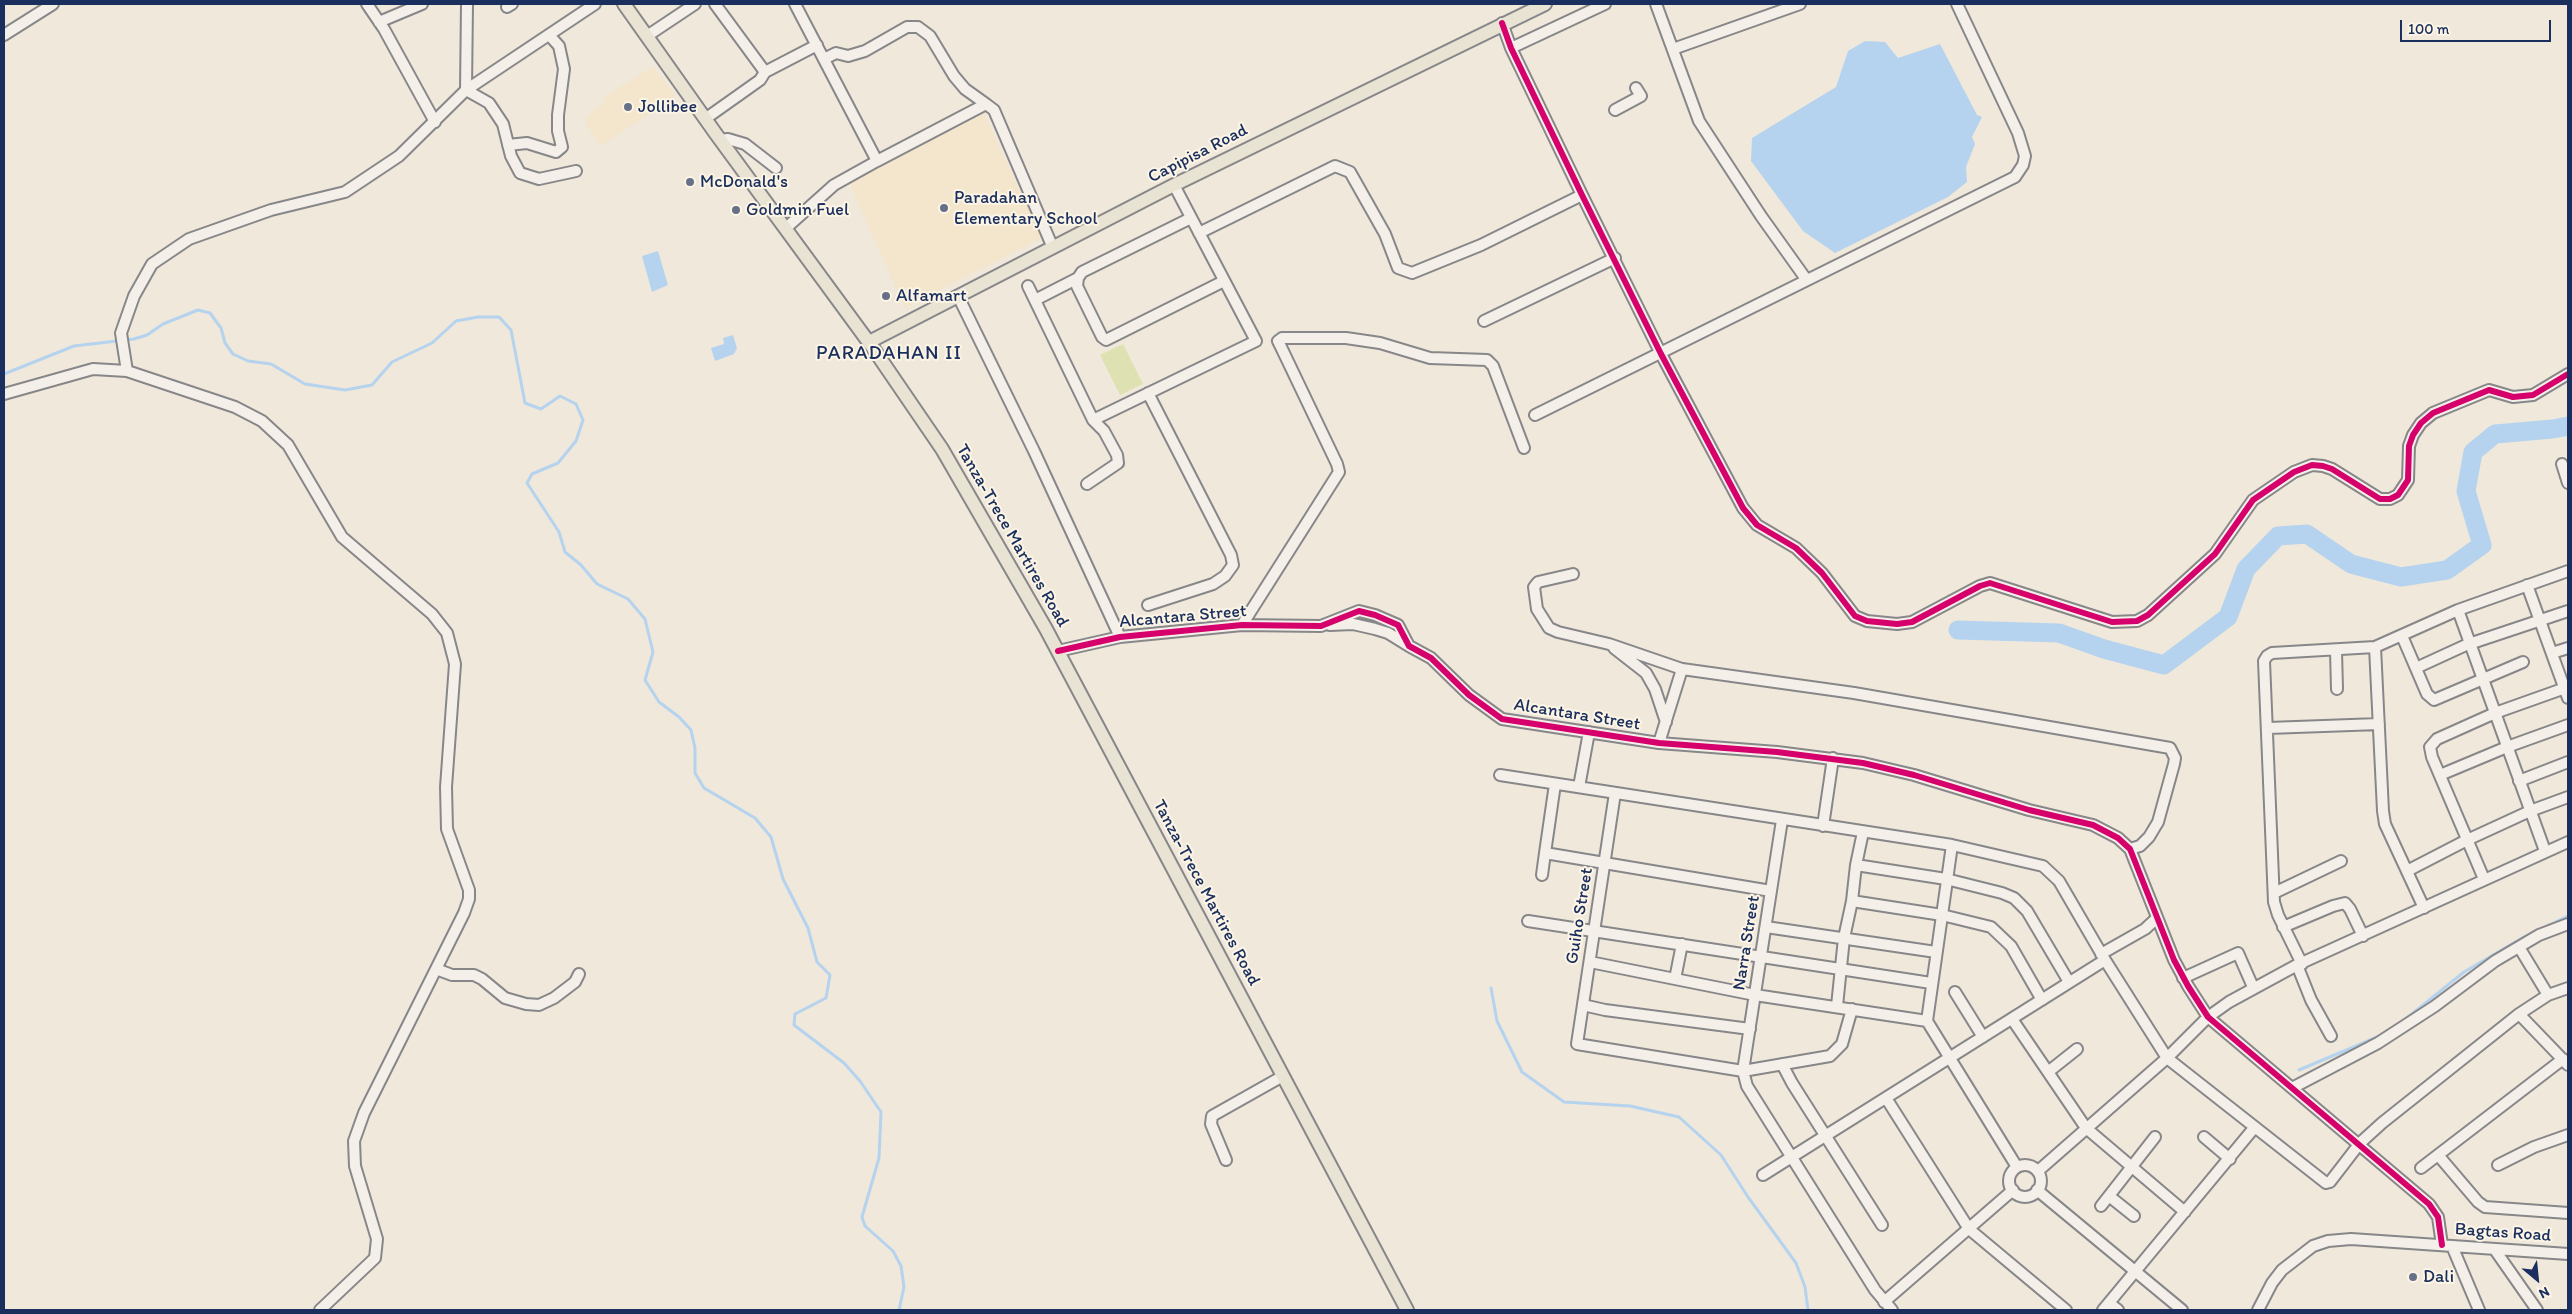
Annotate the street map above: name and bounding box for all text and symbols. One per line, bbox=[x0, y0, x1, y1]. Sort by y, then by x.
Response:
scale bar bbox=[2402, 10, 2553, 42]
text: 100 m bbox=[2408, 20, 2449, 38]
place label: Jollibee bbox=[638, 96, 697, 118]
marker: Jollibee bbox=[622, 101, 634, 113]
street label: Capipisa Road bbox=[1145, 120, 1251, 188]
place label: McDonald's bbox=[700, 171, 788, 193]
marker: McDonald's bbox=[684, 176, 696, 188]
place label: Paradahan Elementary School bbox=[954, 187, 1098, 230]
place label: Goldmin Fuel bbox=[746, 199, 849, 221]
marker: Paradahan Elementary School bbox=[938, 202, 950, 214]
marker: Goldmin Fuel bbox=[730, 204, 742, 216]
place label: Alfamart bbox=[896, 285, 967, 307]
marker: Alfamart bbox=[880, 290, 892, 302]
district label: PARADAHAN II bbox=[815, 342, 963, 366]
street label: Tanza-Trece Martires Road bbox=[951, 441, 1073, 631]
street label: Alcantara Street bbox=[1118, 601, 1248, 633]
street label: Alcantara Street bbox=[1512, 694, 1642, 736]
street label: Tanza-Trece Martires Road bbox=[1148, 796, 1264, 990]
street label: Guiho Street bbox=[1562, 866, 1598, 966]
street label: Narra Street bbox=[1729, 894, 1765, 992]
street label: Bagtas Road bbox=[2454, 1219, 2552, 1247]
north arrow bbox=[2512, 1254, 2562, 1304]
place label: Dali bbox=[2423, 1266, 2454, 1288]
marker: Dali bbox=[2407, 1271, 2419, 1283]
text: N bbox=[2536, 1283, 2552, 1302]

